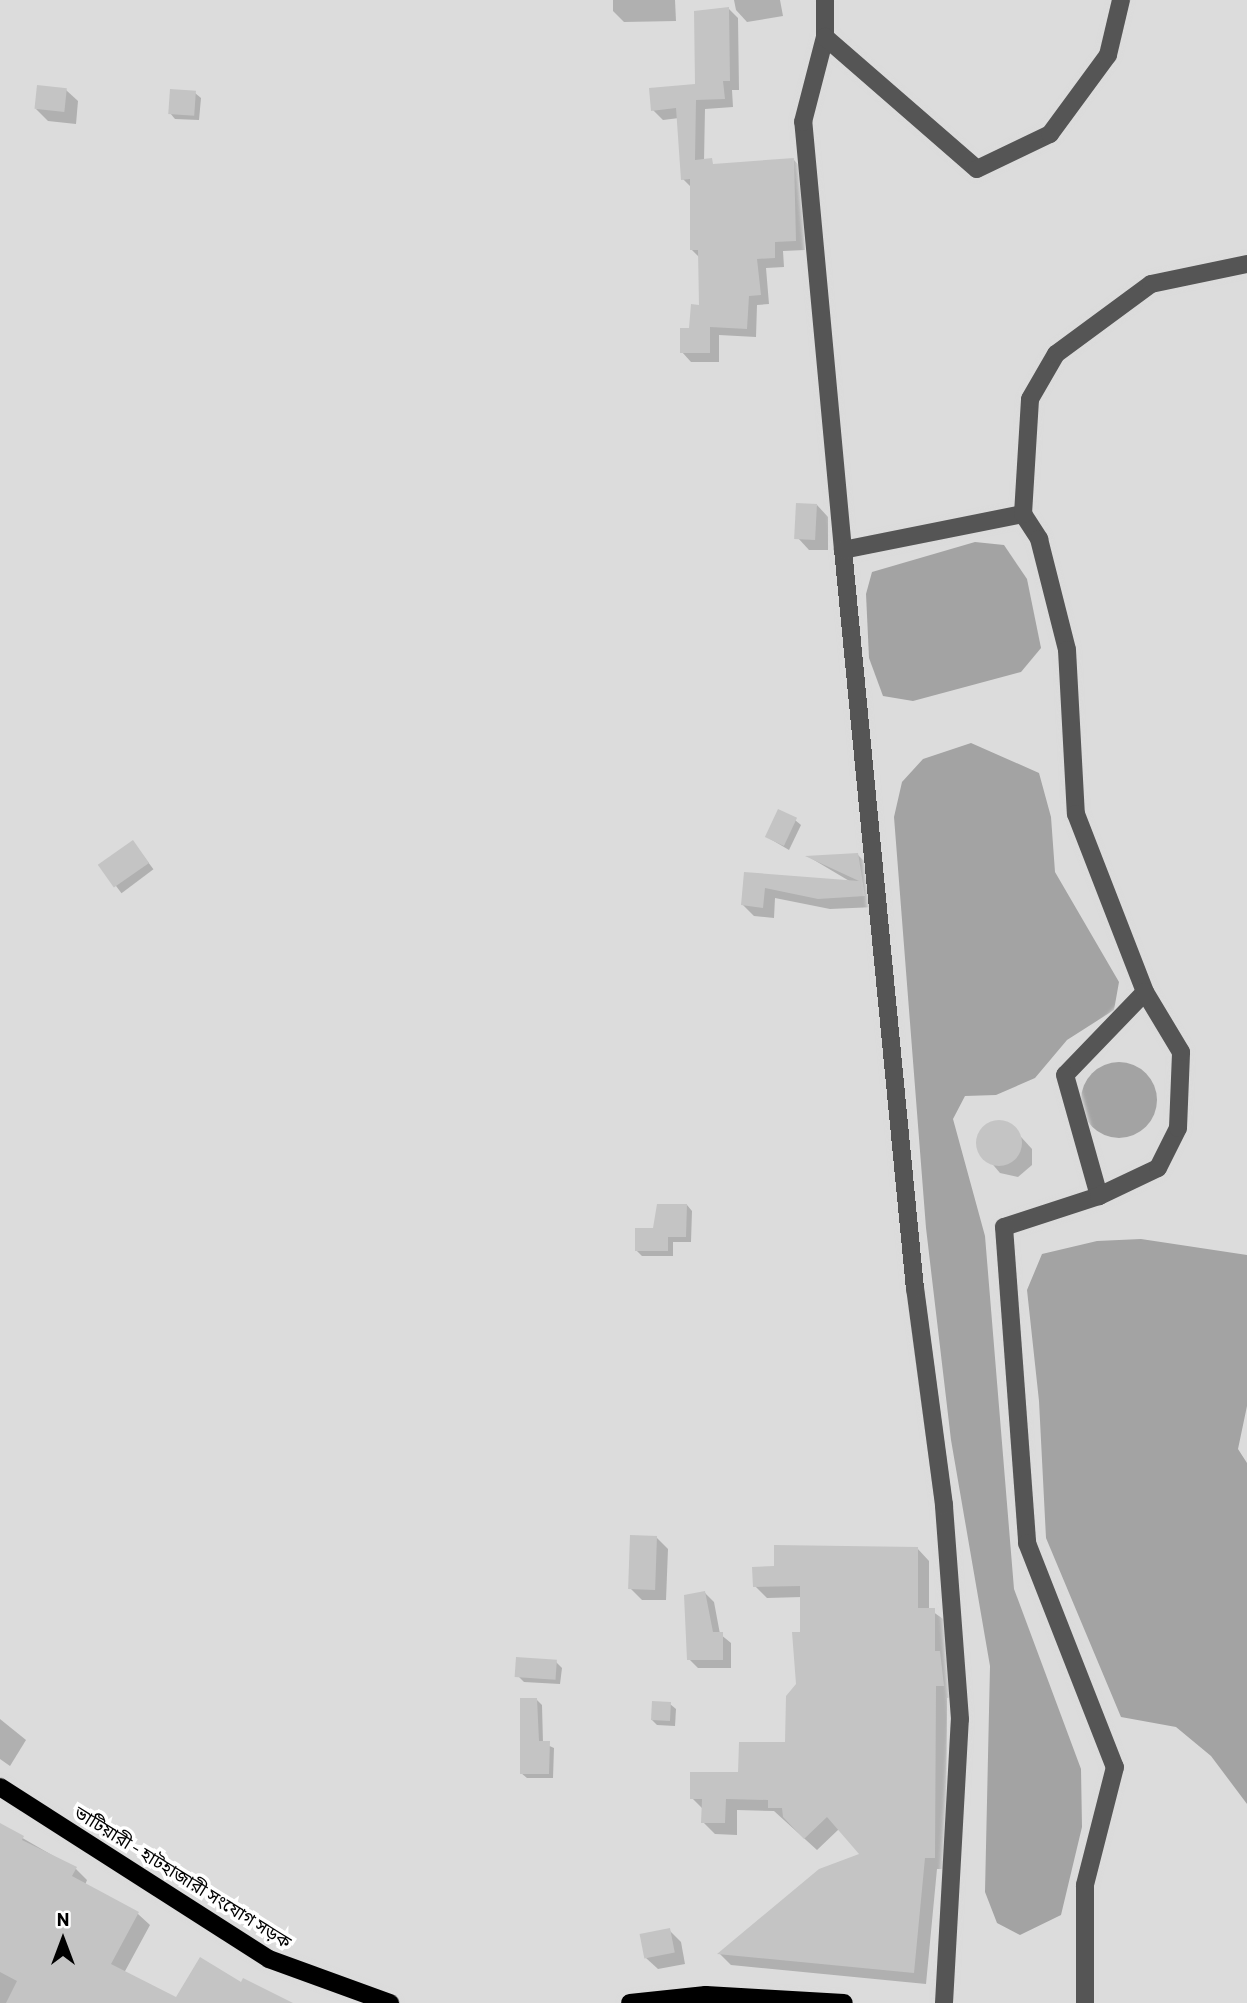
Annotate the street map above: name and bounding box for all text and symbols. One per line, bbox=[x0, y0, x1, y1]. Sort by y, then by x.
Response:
street label: ভাটিয়ারী - হাটহাজারী সংযোগ সড়ক bbox=[71, 1801, 295, 1953]
north arrow bbox=[28, 1905, 98, 1975]
text: N bbox=[57, 1907, 69, 1930]

